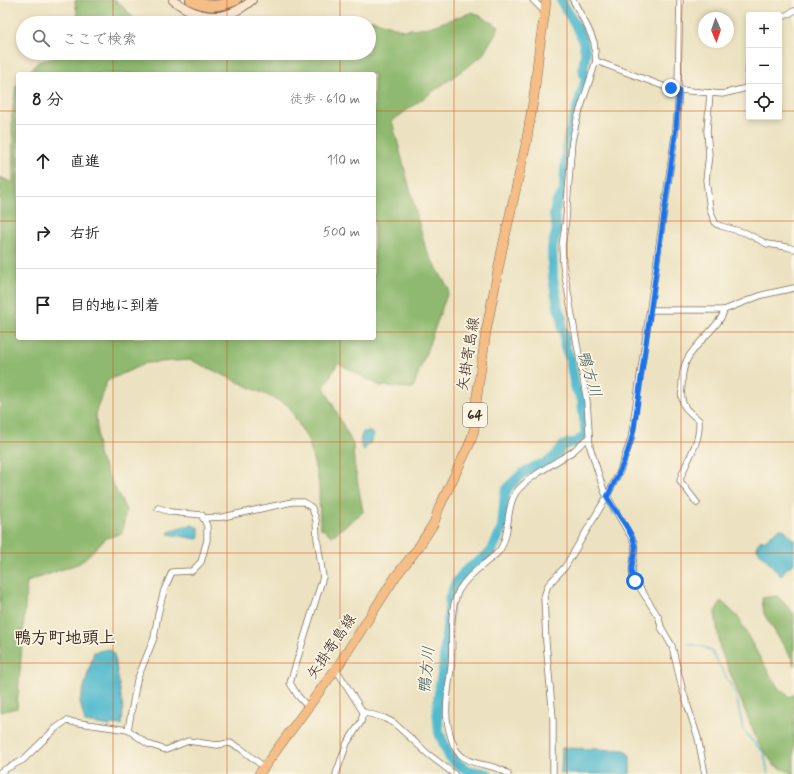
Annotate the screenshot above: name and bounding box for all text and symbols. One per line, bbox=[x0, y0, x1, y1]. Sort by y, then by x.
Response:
north arrow bbox=[698, 12, 734, 48]
map controls bbox=[746, 12, 782, 120]
button: + bbox=[746, 12, 782, 48]
search box bbox=[16, 16, 376, 60]
icon: search bbox=[30, 27, 52, 49]
text: ここで検索 bbox=[62, 30, 137, 50]
button: − bbox=[746, 48, 782, 84]
route end bbox=[662, 79, 680, 97]
button: locate bbox=[746, 84, 782, 120]
text: 8 分 bbox=[32, 89, 63, 111]
text: 徒歩 · 610 m bbox=[290, 91, 360, 108]
icon: ahead bbox=[32, 150, 54, 172]
text: 直進 bbox=[70, 152, 100, 172]
text: 110 m bbox=[327, 152, 360, 169]
icon: right bbox=[32, 222, 54, 244]
text: 右折 bbox=[70, 224, 100, 244]
text: 500 m bbox=[323, 224, 360, 241]
icon: arrive bbox=[32, 294, 54, 316]
text: 目的地に到着 bbox=[70, 296, 160, 316]
street label: 矢掛寄島線 bbox=[453, 315, 485, 393]
water label: 鴨方川 bbox=[572, 348, 606, 400]
road number: 64 bbox=[463, 403, 487, 427]
route start bbox=[626, 572, 644, 590]
street label: 矢掛寄島線 bbox=[303, 610, 361, 684]
district label: 鴨方町地頭上 bbox=[14, 627, 116, 649]
water label: 鴨方川 bbox=[414, 645, 440, 695]

